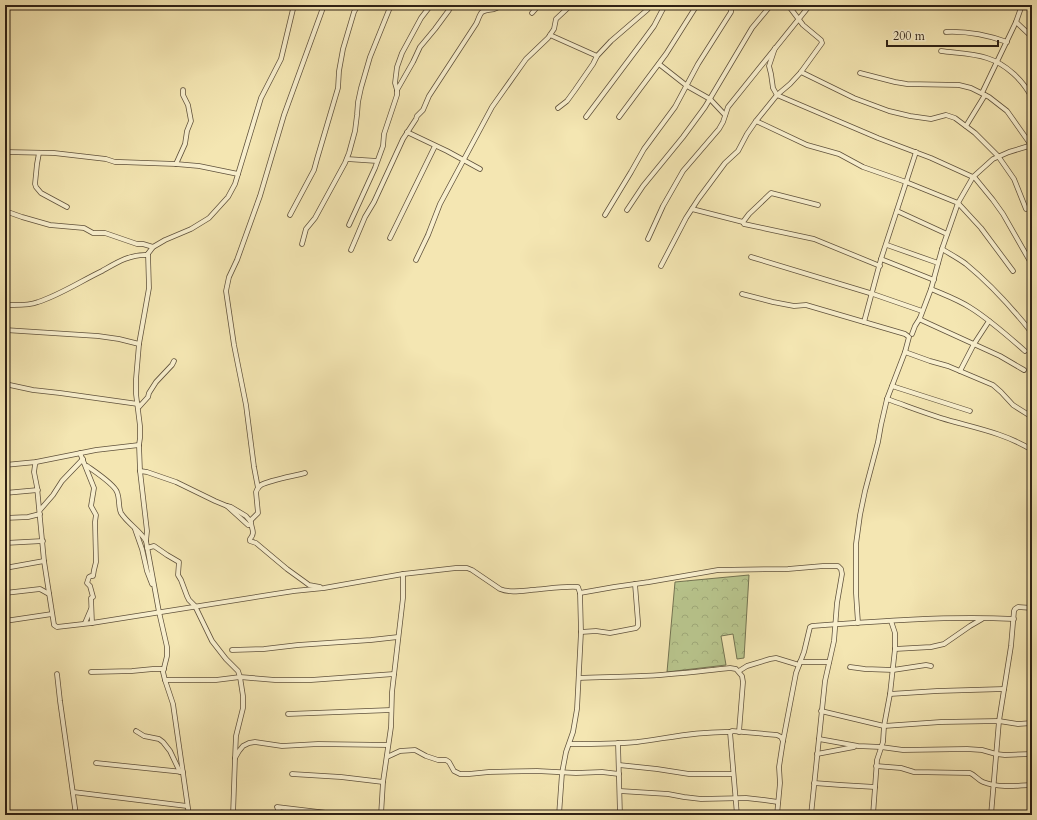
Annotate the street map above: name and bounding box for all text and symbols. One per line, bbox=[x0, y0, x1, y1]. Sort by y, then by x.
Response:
scale bar bbox=[887, 22, 998, 48]
text: 200 m bbox=[893, 28, 926, 44]

